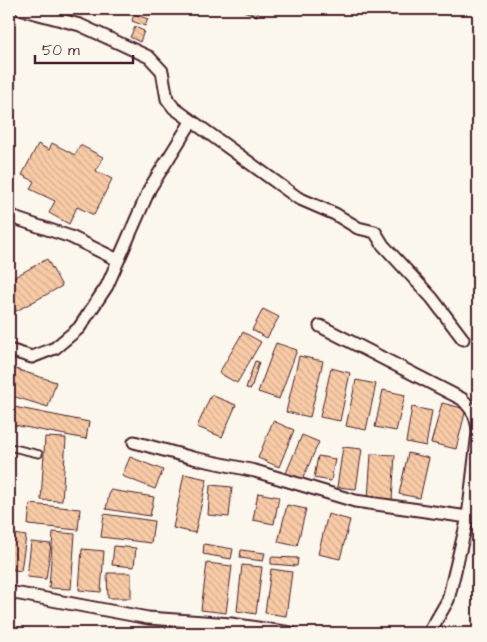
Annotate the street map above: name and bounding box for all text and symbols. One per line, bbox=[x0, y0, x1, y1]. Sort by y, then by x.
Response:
scale bar bbox=[35, 32, 132, 64]
text: 50 m bbox=[42, 40, 80, 61]

